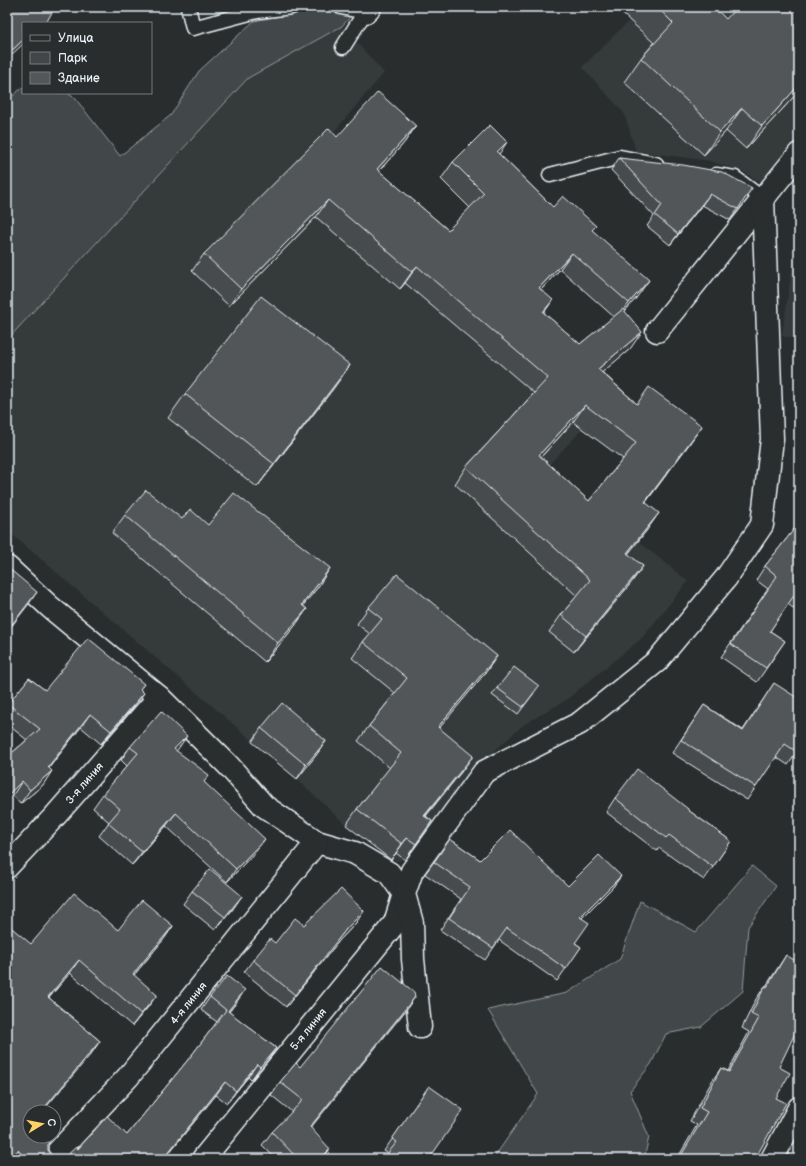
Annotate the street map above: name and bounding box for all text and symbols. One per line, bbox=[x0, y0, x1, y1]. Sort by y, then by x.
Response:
legend bbox=[22, 22, 152, 94]
text: Улица bbox=[58, 31, 94, 46]
text: Парк bbox=[58, 51, 88, 66]
text: Здание bbox=[58, 71, 100, 86]
street label: 3-я линия bbox=[63, 760, 106, 807]
street label: 4-я линия bbox=[167, 980, 209, 1027]
street label: 5-я линия bbox=[288, 1006, 329, 1053]
north arrow bbox=[22, 1104, 62, 1144]
text: С bbox=[44, 1117, 58, 1128]

